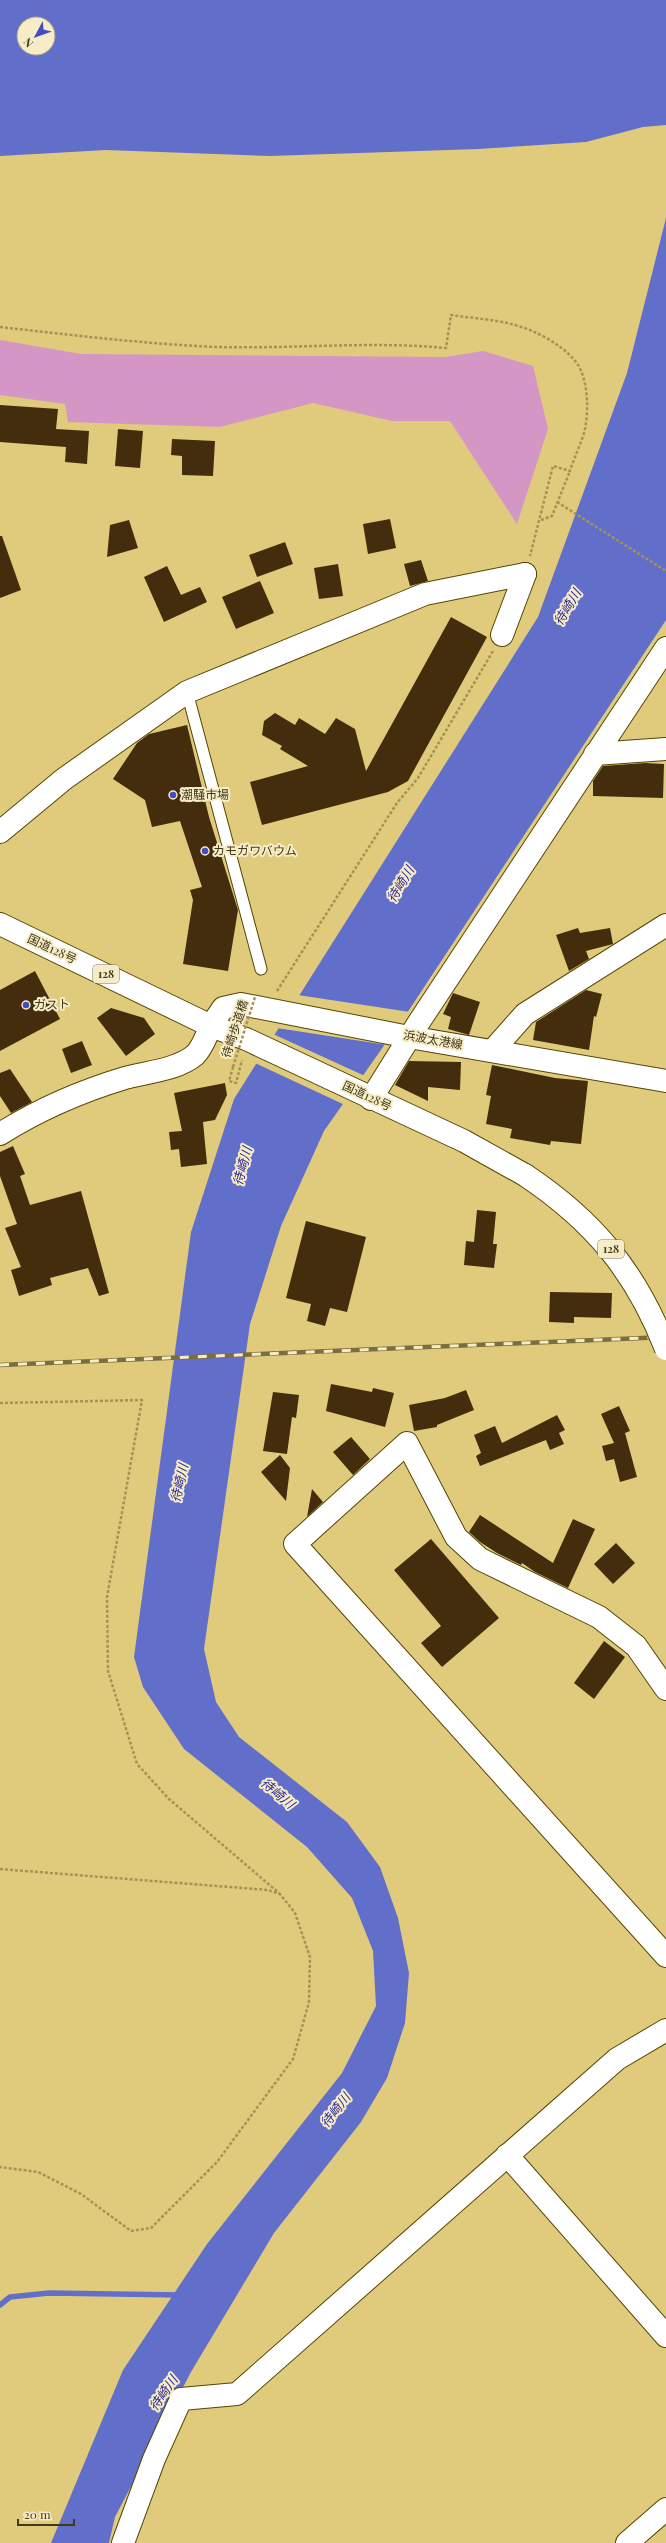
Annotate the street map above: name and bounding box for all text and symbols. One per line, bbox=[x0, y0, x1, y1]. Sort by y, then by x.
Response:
north arrow bbox=[16, 16, 56, 56]
text: N bbox=[20, 35, 36, 51]
water label: 待崎川 bbox=[549, 584, 585, 628]
place label: 潮騒市場 bbox=[181, 786, 229, 802]
marker: 潮騒市場 bbox=[168, 790, 178, 800]
place label: カモガワバウム bbox=[213, 842, 297, 858]
marker: カモガワバウム bbox=[200, 846, 210, 856]
water label: 待崎川 bbox=[382, 861, 418, 905]
street label: 国道128号 bbox=[25, 930, 80, 966]
road number: 128 bbox=[93, 965, 119, 983]
place label: ガスト bbox=[34, 996, 70, 1012]
street label: 待崎歩道橋 bbox=[217, 998, 251, 1060]
marker: ガスト bbox=[21, 1000, 31, 1010]
street label: 浜波太港線 bbox=[402, 1026, 464, 1052]
street label: 国道128号 bbox=[340, 1077, 395, 1113]
water label: 待崎川 bbox=[228, 1143, 255, 1187]
road number: 128 bbox=[598, 1240, 624, 1258]
water label: 待崎川 bbox=[166, 1460, 192, 1504]
water label: 待崎川 bbox=[258, 1774, 300, 1813]
water label: 待崎川 bbox=[316, 2088, 355, 2130]
water label: 待崎川 bbox=[144, 2370, 182, 2414]
scale bar bbox=[18, 2501, 74, 2527]
text: 20 m bbox=[24, 2506, 51, 2522]

